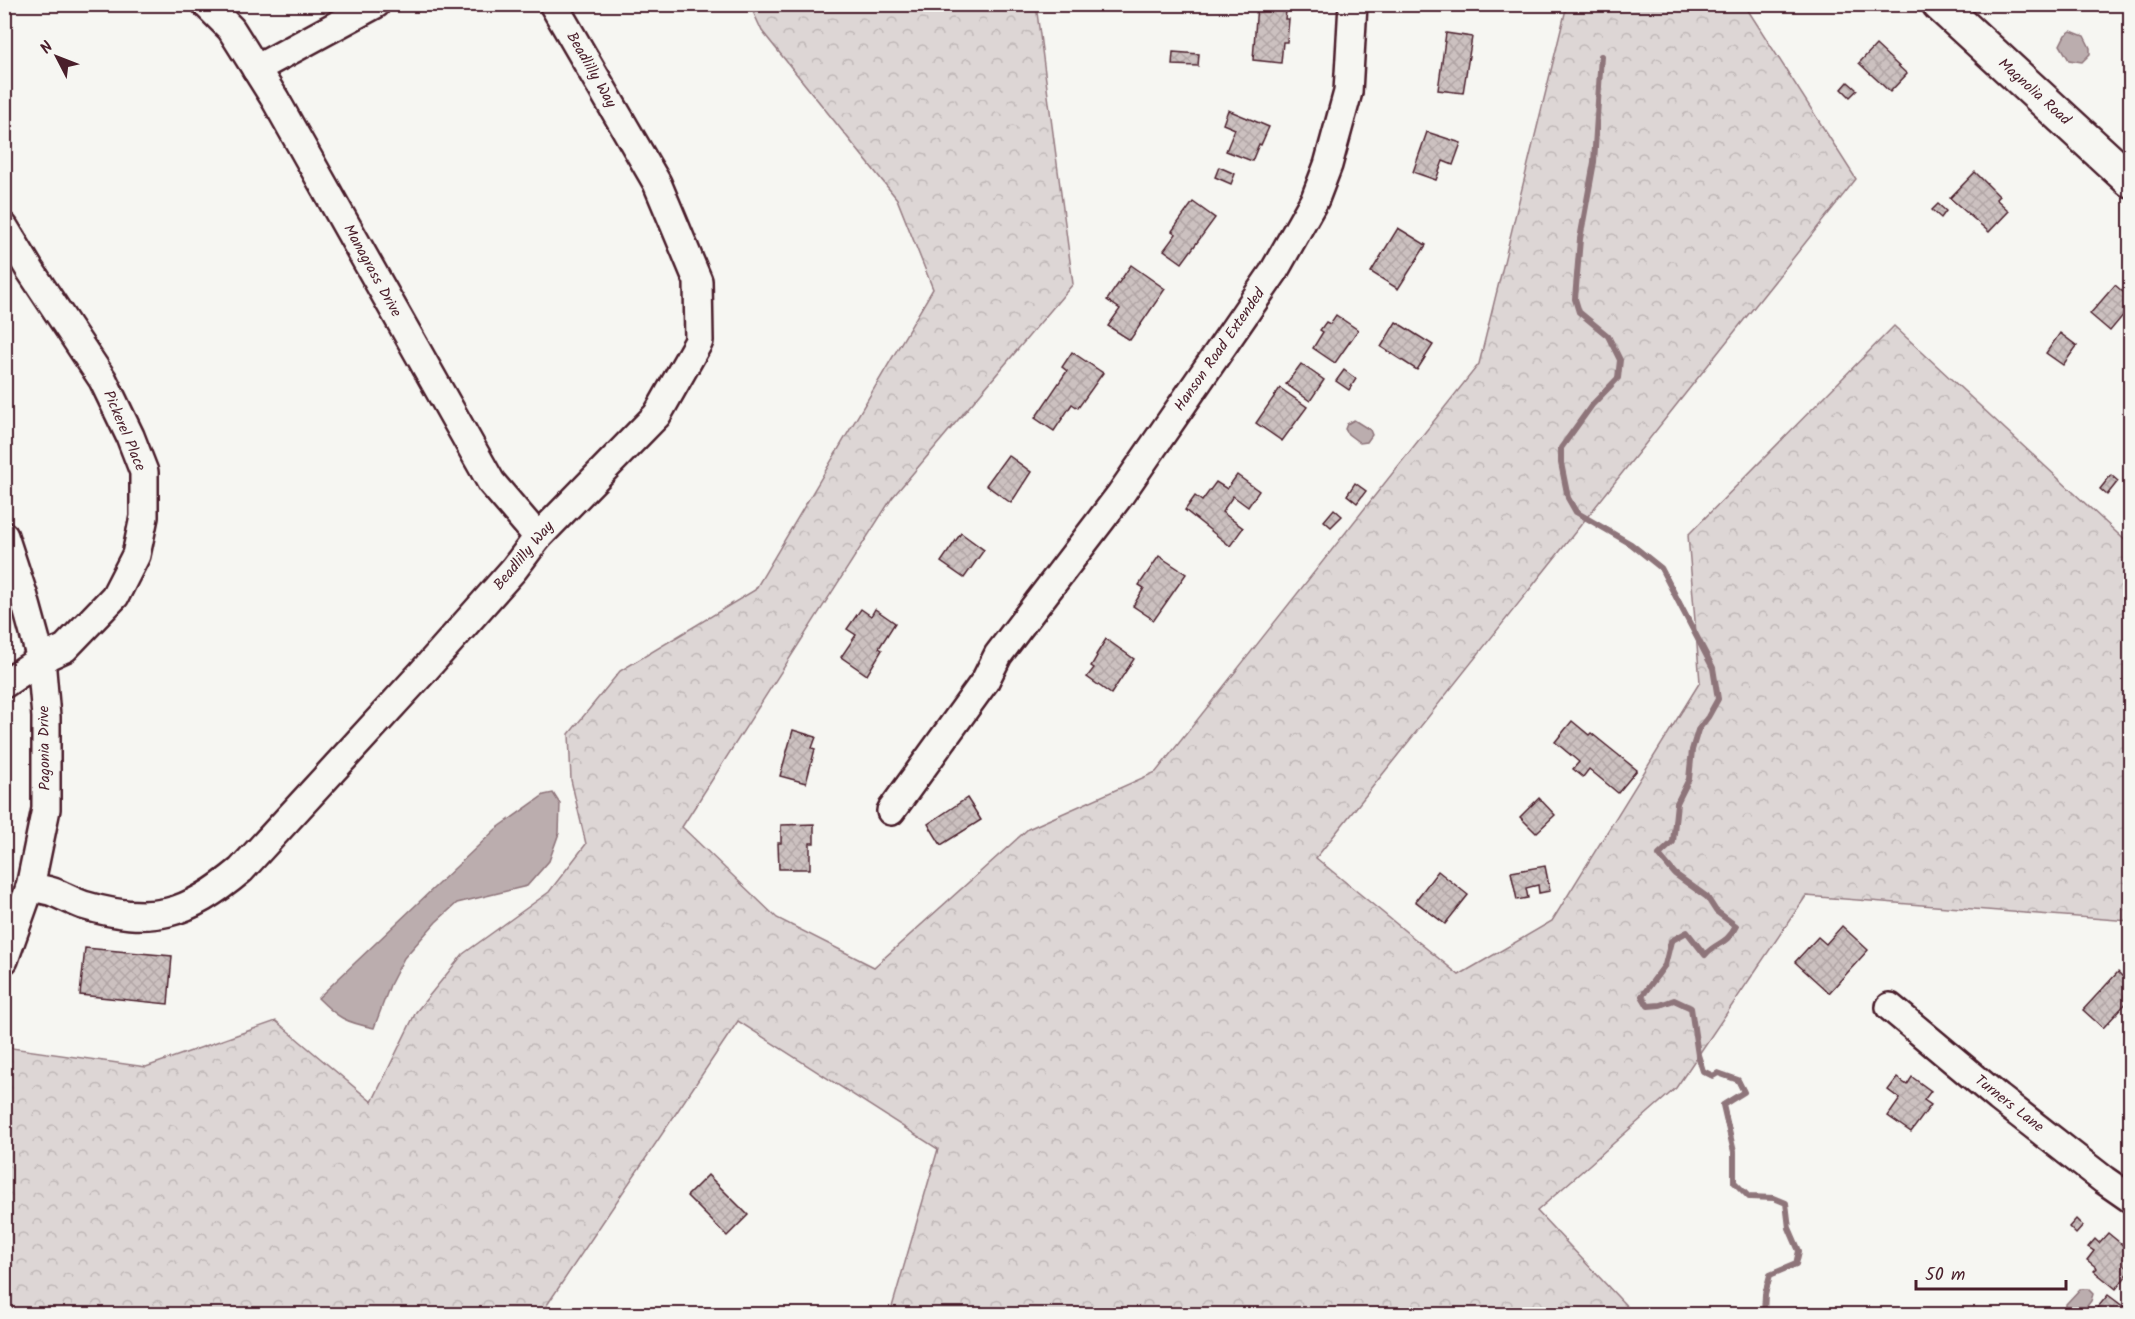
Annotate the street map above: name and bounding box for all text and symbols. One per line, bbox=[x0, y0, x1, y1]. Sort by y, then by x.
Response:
north arrow bbox=[27, 27, 87, 87]
street label: Beadlilly Way bbox=[560, 28, 623, 113]
text: N bbox=[34, 36, 60, 60]
street label: Magnolia Road bbox=[1992, 53, 2076, 132]
street label: Managrass Drive bbox=[337, 220, 408, 322]
street label: Hanson Road Extended bbox=[1168, 283, 1272, 417]
street label: Pickerel Place bbox=[96, 387, 152, 475]
street label: Beadlilly Way bbox=[488, 515, 561, 596]
street label: Pagonia Drive bbox=[32, 705, 58, 791]
street label: Turners Lane bbox=[1969, 1069, 2049, 1139]
scale bar bbox=[1916, 1253, 2066, 1291]
text: 50 m bbox=[1925, 1261, 1965, 1290]

